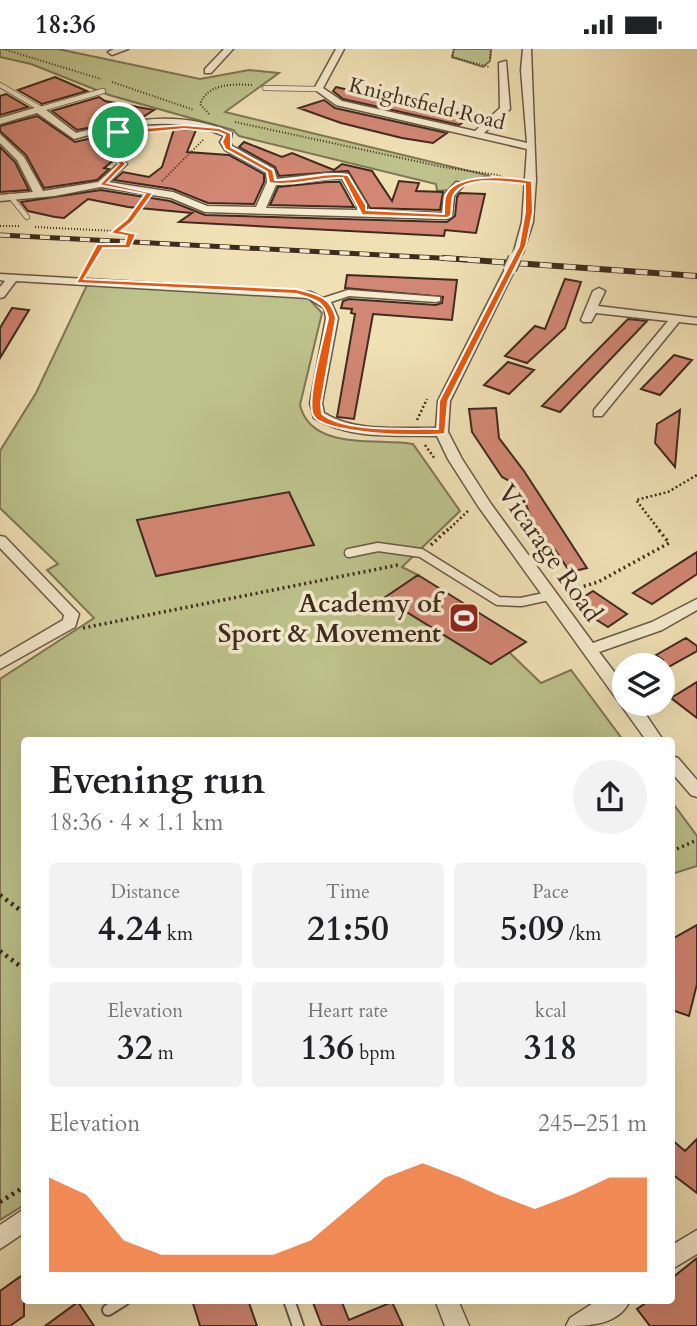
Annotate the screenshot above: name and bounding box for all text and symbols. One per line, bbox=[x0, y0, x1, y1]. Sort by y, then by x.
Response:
text: 18:36 bbox=[35, 7, 96, 42]
street label: Knightsfield Road bbox=[346, 71, 508, 137]
pin bbox=[88, 102, 148, 162]
icon: arrive bbox=[99, 113, 137, 151]
street label: Vicarage Road bbox=[490, 477, 611, 629]
place label: Academy of Sport & Movement bbox=[218, 586, 445, 651]
sports icon: Academy of Sport & Movement bbox=[447, 601, 481, 635]
map controls bbox=[612, 653, 675, 716]
button: layers bbox=[612, 653, 675, 716]
text: Evening run bbox=[49, 755, 265, 807]
button: share bbox=[573, 760, 647, 834]
text: 18:36 · 4 × 1.1 km bbox=[49, 807, 223, 838]
text: Distance bbox=[111, 879, 180, 905]
text: Time bbox=[326, 879, 370, 905]
text: Pace bbox=[532, 879, 569, 905]
text: 4.24 bbox=[98, 905, 162, 953]
text: 21:50 bbox=[307, 905, 389, 953]
text: 5:09 bbox=[500, 905, 564, 953]
text: km bbox=[162, 921, 193, 947]
text: /km bbox=[564, 921, 601, 947]
text: Elevation bbox=[108, 998, 183, 1024]
text: Heart rate bbox=[308, 998, 388, 1024]
text: kcal bbox=[535, 998, 567, 1024]
text: 32 bbox=[117, 1024, 153, 1072]
text: 136 bbox=[300, 1024, 354, 1072]
text: 318 bbox=[524, 1024, 578, 1072]
text: m bbox=[153, 1040, 174, 1066]
text: bpm bbox=[354, 1040, 396, 1066]
text: Elevation bbox=[49, 1108, 140, 1139]
text: 245–251 m bbox=[538, 1108, 647, 1139]

